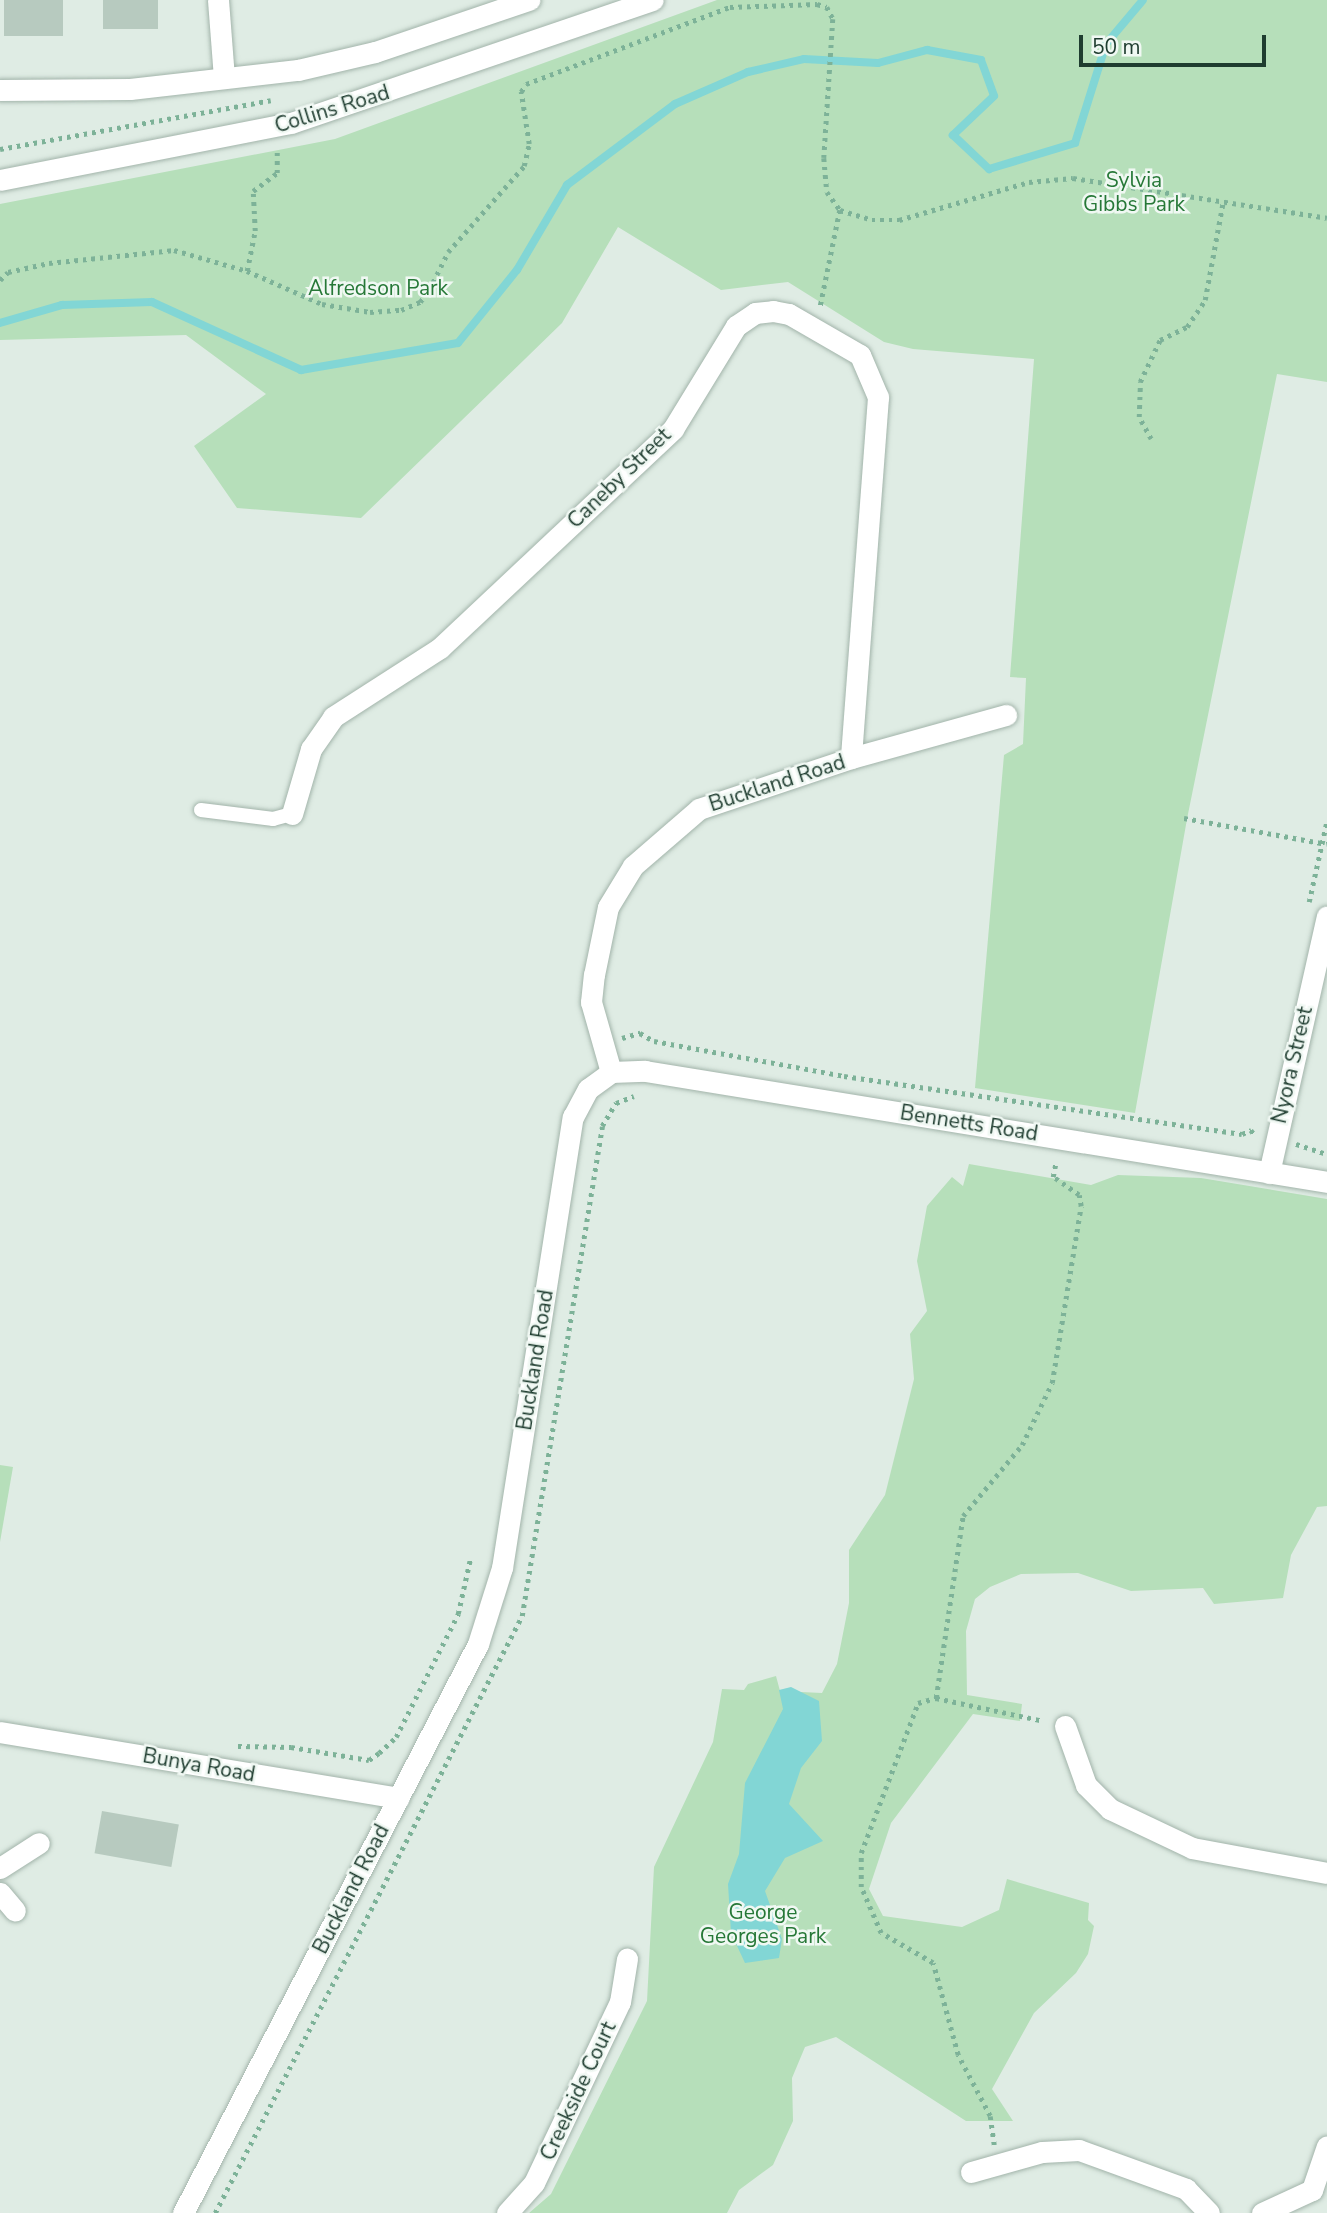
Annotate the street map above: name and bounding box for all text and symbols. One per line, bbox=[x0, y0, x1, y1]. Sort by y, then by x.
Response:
scale bar bbox=[1082, 21, 1269, 65]
text: 50 m bbox=[1092, 33, 1141, 61]
street label: Collins Road bbox=[272, 80, 392, 138]
park label: Sylvia Gibbs Park bbox=[1083, 167, 1185, 217]
park label: Alfredson Park bbox=[308, 275, 448, 301]
street label: Caneby Street bbox=[562, 423, 676, 533]
street label: Buckland Road bbox=[706, 749, 848, 817]
street label: Nyora Street bbox=[1266, 1004, 1318, 1126]
street label: Bennetts Road bbox=[898, 1100, 1040, 1146]
street label: Buckland Road bbox=[511, 1288, 559, 1432]
street label: Bunya Road bbox=[141, 1743, 257, 1787]
street label: Buckland Road bbox=[308, 1820, 394, 1958]
park label: George Georges Park bbox=[700, 1899, 826, 1949]
street label: Creekside Court bbox=[535, 2018, 621, 2164]

